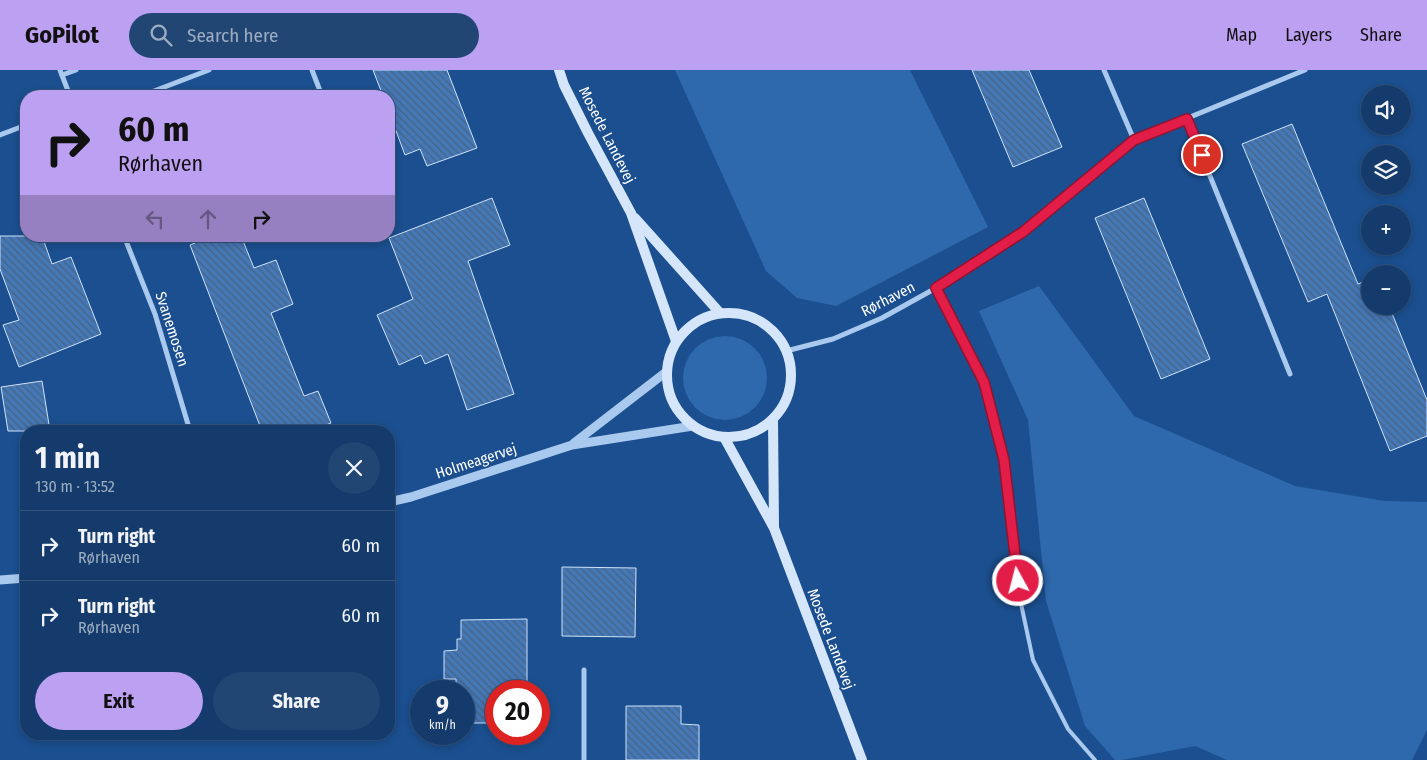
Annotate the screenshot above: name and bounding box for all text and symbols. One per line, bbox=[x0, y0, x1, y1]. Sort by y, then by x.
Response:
search box bbox=[129, 13, 479, 58]
text: GoPilot bbox=[25, 21, 99, 49]
icon: search bbox=[147, 21, 175, 49]
text: Search here bbox=[187, 24, 279, 47]
text: Map bbox=[1226, 24, 1257, 46]
text: Layers bbox=[1285, 24, 1332, 46]
text: Share bbox=[1360, 24, 1402, 46]
street label: Mosede Landevej bbox=[575, 84, 639, 186]
map controls bbox=[1361, 85, 1411, 315]
button: sound bbox=[1361, 85, 1411, 135]
text: 60 m bbox=[118, 108, 189, 150]
icon: right bbox=[35, 110, 100, 175]
pin bbox=[1181, 134, 1223, 176]
icon: arrive bbox=[1188, 141, 1216, 169]
button: layers bbox=[1361, 145, 1411, 195]
text: Rørhaven bbox=[118, 150, 203, 177]
icon: left bbox=[141, 205, 169, 233]
icon: ahead bbox=[194, 205, 222, 233]
icon: right bbox=[247, 205, 275, 233]
button: + bbox=[1361, 205, 1411, 255]
button: − bbox=[1361, 265, 1411, 315]
street label: Rørhaven bbox=[858, 278, 918, 320]
street label: Svanemosen bbox=[151, 289, 193, 369]
street label: Holmeagervej bbox=[433, 439, 519, 483]
text: 1 min bbox=[35, 440, 100, 476]
button: close bbox=[328, 442, 380, 494]
text: 130 m · 13:52 bbox=[35, 477, 115, 496]
text: Turn right bbox=[78, 525, 155, 548]
icon: right bbox=[35, 532, 63, 560]
text: 60 m bbox=[342, 534, 380, 557]
text: Rørhaven bbox=[78, 548, 140, 567]
position arrow bbox=[991, 554, 1043, 606]
street label: Mosede Landevej bbox=[804, 586, 858, 692]
text: Turn right bbox=[78, 595, 155, 618]
icon: right bbox=[35, 602, 63, 630]
text: 60 m bbox=[342, 604, 380, 627]
text: Rørhaven bbox=[78, 618, 140, 637]
button: Exit bbox=[35, 672, 203, 730]
button: Share bbox=[213, 672, 380, 730]
speed limit sign: 20 bbox=[485, 680, 550, 745]
text: 9 bbox=[436, 691, 449, 721]
text: km/h bbox=[429, 718, 456, 732]

